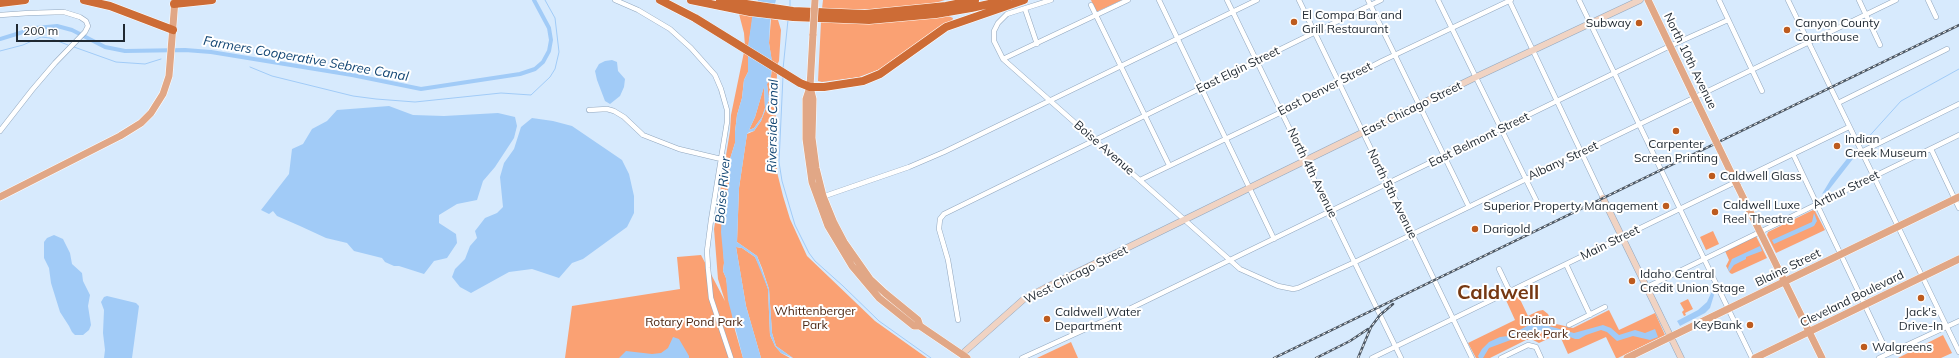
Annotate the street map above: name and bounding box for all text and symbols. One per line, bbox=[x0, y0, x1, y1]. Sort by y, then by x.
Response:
place label: El Compa Bar and Grill Restaurant bbox=[1302, 8, 1402, 36]
street label: North 10th Avenue bbox=[1660, 10, 1720, 112]
scale bar bbox=[18, 16, 127, 42]
place label: Subway bbox=[1586, 16, 1631, 30]
place label: Canyon County Courthouse bbox=[1795, 16, 1880, 44]
marker: El Compa Bar and Grill Restaurant bbox=[1289, 17, 1299, 27]
marker: Subway bbox=[1634, 18, 1644, 28]
text: 200 m bbox=[23, 23, 58, 38]
marker: Canyon County Courthouse bbox=[1782, 25, 1792, 35]
water label: Farmers Cooperative Sebree Canal bbox=[202, 33, 410, 85]
street label: East Elgin Street bbox=[1194, 44, 1282, 96]
street label: East Denver Street bbox=[1276, 59, 1374, 119]
water label: Riverside Canal bbox=[764, 79, 782, 173]
street label: East Chicago Street bbox=[1360, 79, 1464, 139]
street label: East Belmont Street bbox=[1426, 109, 1532, 171]
street label: Boise Avenue bbox=[1071, 118, 1137, 178]
street label: North 4th Avenue bbox=[1284, 126, 1340, 220]
marker: Carpenter Screen Printing bbox=[1671, 126, 1681, 136]
place label: Indian Creek Museum bbox=[1845, 132, 1927, 160]
place label: Carpenter Screen Printing bbox=[1634, 137, 1718, 165]
street label: Albany Street bbox=[1526, 138, 1600, 184]
marker: Indian Creek Museum bbox=[1832, 141, 1842, 151]
street label: North 5th Avenue bbox=[1364, 147, 1420, 241]
water label: Boise River bbox=[712, 156, 734, 224]
street label: Arthur Street bbox=[1810, 168, 1882, 212]
place label: Caldwell Glass bbox=[1720, 169, 1802, 183]
marker: Caldwell Glass bbox=[1707, 171, 1717, 181]
place label: Caldwell Luxe Reel Theatre bbox=[1723, 198, 1800, 226]
place label: Superior Property Management bbox=[1484, 199, 1658, 213]
marker: Superior Property Management bbox=[1661, 201, 1671, 211]
marker: Caldwell Luxe Reel Theatre bbox=[1710, 207, 1720, 217]
place label: Darigold bbox=[1483, 222, 1531, 236]
street label: Main Street bbox=[1578, 223, 1642, 263]
marker: Darigold bbox=[1470, 224, 1480, 234]
street label: West Chicago Street bbox=[1022, 243, 1130, 307]
street label: Blaine Street bbox=[1753, 246, 1823, 290]
place label: Idaho Central Credit Union Stage bbox=[1640, 267, 1745, 295]
street label: Cleveland Boulevard bbox=[1798, 268, 1906, 330]
marker: Idaho Central Credit Union Stage bbox=[1627, 276, 1637, 286]
district label: Caldwell bbox=[1457, 281, 1539, 305]
marker: Jack's Drive-In bbox=[1916, 293, 1926, 303]
park label: Whittenberger Park bbox=[774, 304, 856, 332]
place label: Caldwell Water Department bbox=[1055, 305, 1141, 333]
place label: Jack's Drive-In bbox=[1899, 305, 1943, 333]
park label: Indian Creek Park bbox=[1508, 313, 1568, 341]
marker: Caldwell Water Department bbox=[1042, 314, 1052, 324]
park label: Rotary Pond Park bbox=[645, 315, 743, 329]
place label: KeyBank bbox=[1693, 318, 1742, 332]
marker: KeyBank bbox=[1745, 320, 1755, 330]
place label: Walgreens bbox=[1872, 340, 1932, 354]
marker: Walgreens bbox=[1859, 342, 1869, 352]

